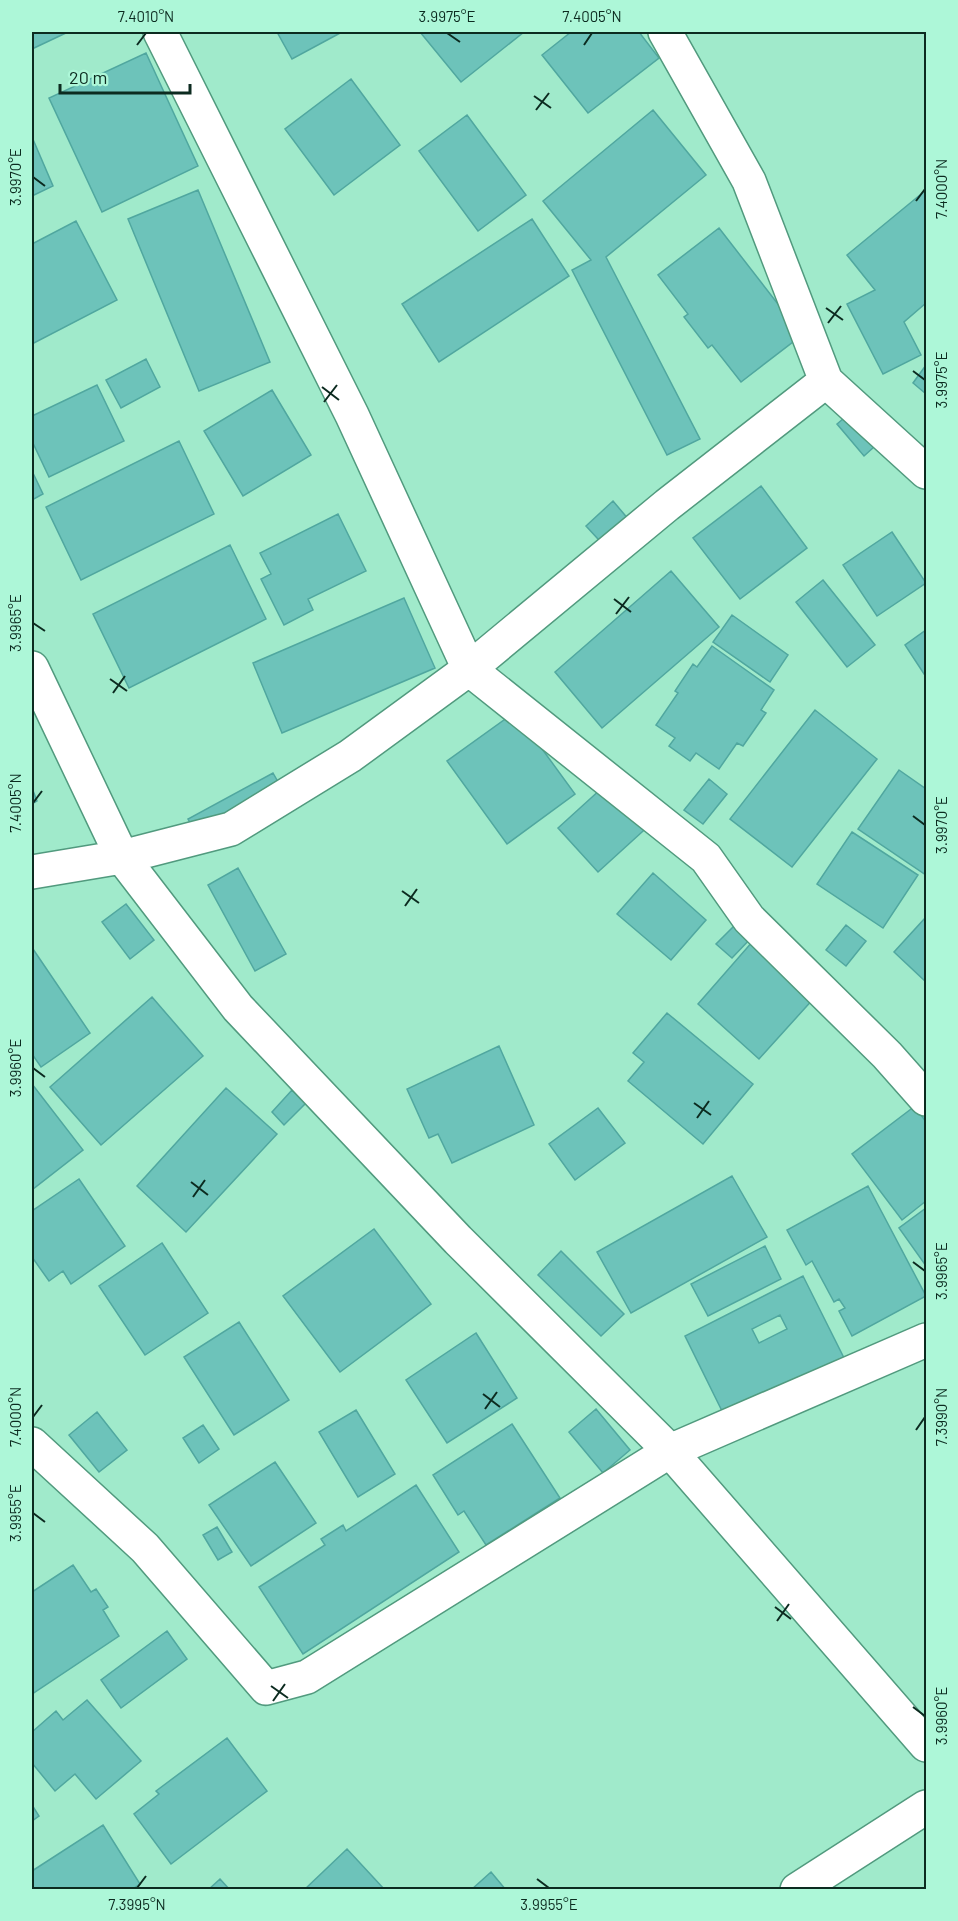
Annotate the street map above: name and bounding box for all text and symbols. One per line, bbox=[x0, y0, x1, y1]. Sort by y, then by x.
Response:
text: 7.4010°N bbox=[118, 7, 174, 25]
text: 3.9975°E bbox=[418, 7, 476, 25]
text: 7.4005°N bbox=[562, 7, 622, 25]
scale bar bbox=[60, 57, 190, 95]
text: 20 m bbox=[69, 66, 107, 88]
text: 3.9970°E bbox=[6, 148, 24, 206]
text: 7.4000°N bbox=[932, 159, 950, 219]
text: 3.9975°E bbox=[932, 351, 950, 409]
text: 3.9965°E bbox=[6, 594, 24, 652]
text: 7.4005°N bbox=[6, 773, 24, 833]
text: 3.9970°E bbox=[932, 796, 950, 854]
text: 3.9960°E bbox=[6, 1039, 24, 1097]
text: 3.9965°E bbox=[932, 1242, 950, 1300]
text: 7.4000°N bbox=[6, 1387, 24, 1447]
text: 7.3990°N bbox=[932, 1388, 950, 1446]
text: 3.9955°E bbox=[6, 1484, 24, 1542]
text: 3.9960°E bbox=[932, 1687, 950, 1745]
text: 7.3995°N bbox=[108, 1895, 166, 1913]
text: 3.9955°E bbox=[520, 1895, 578, 1913]

